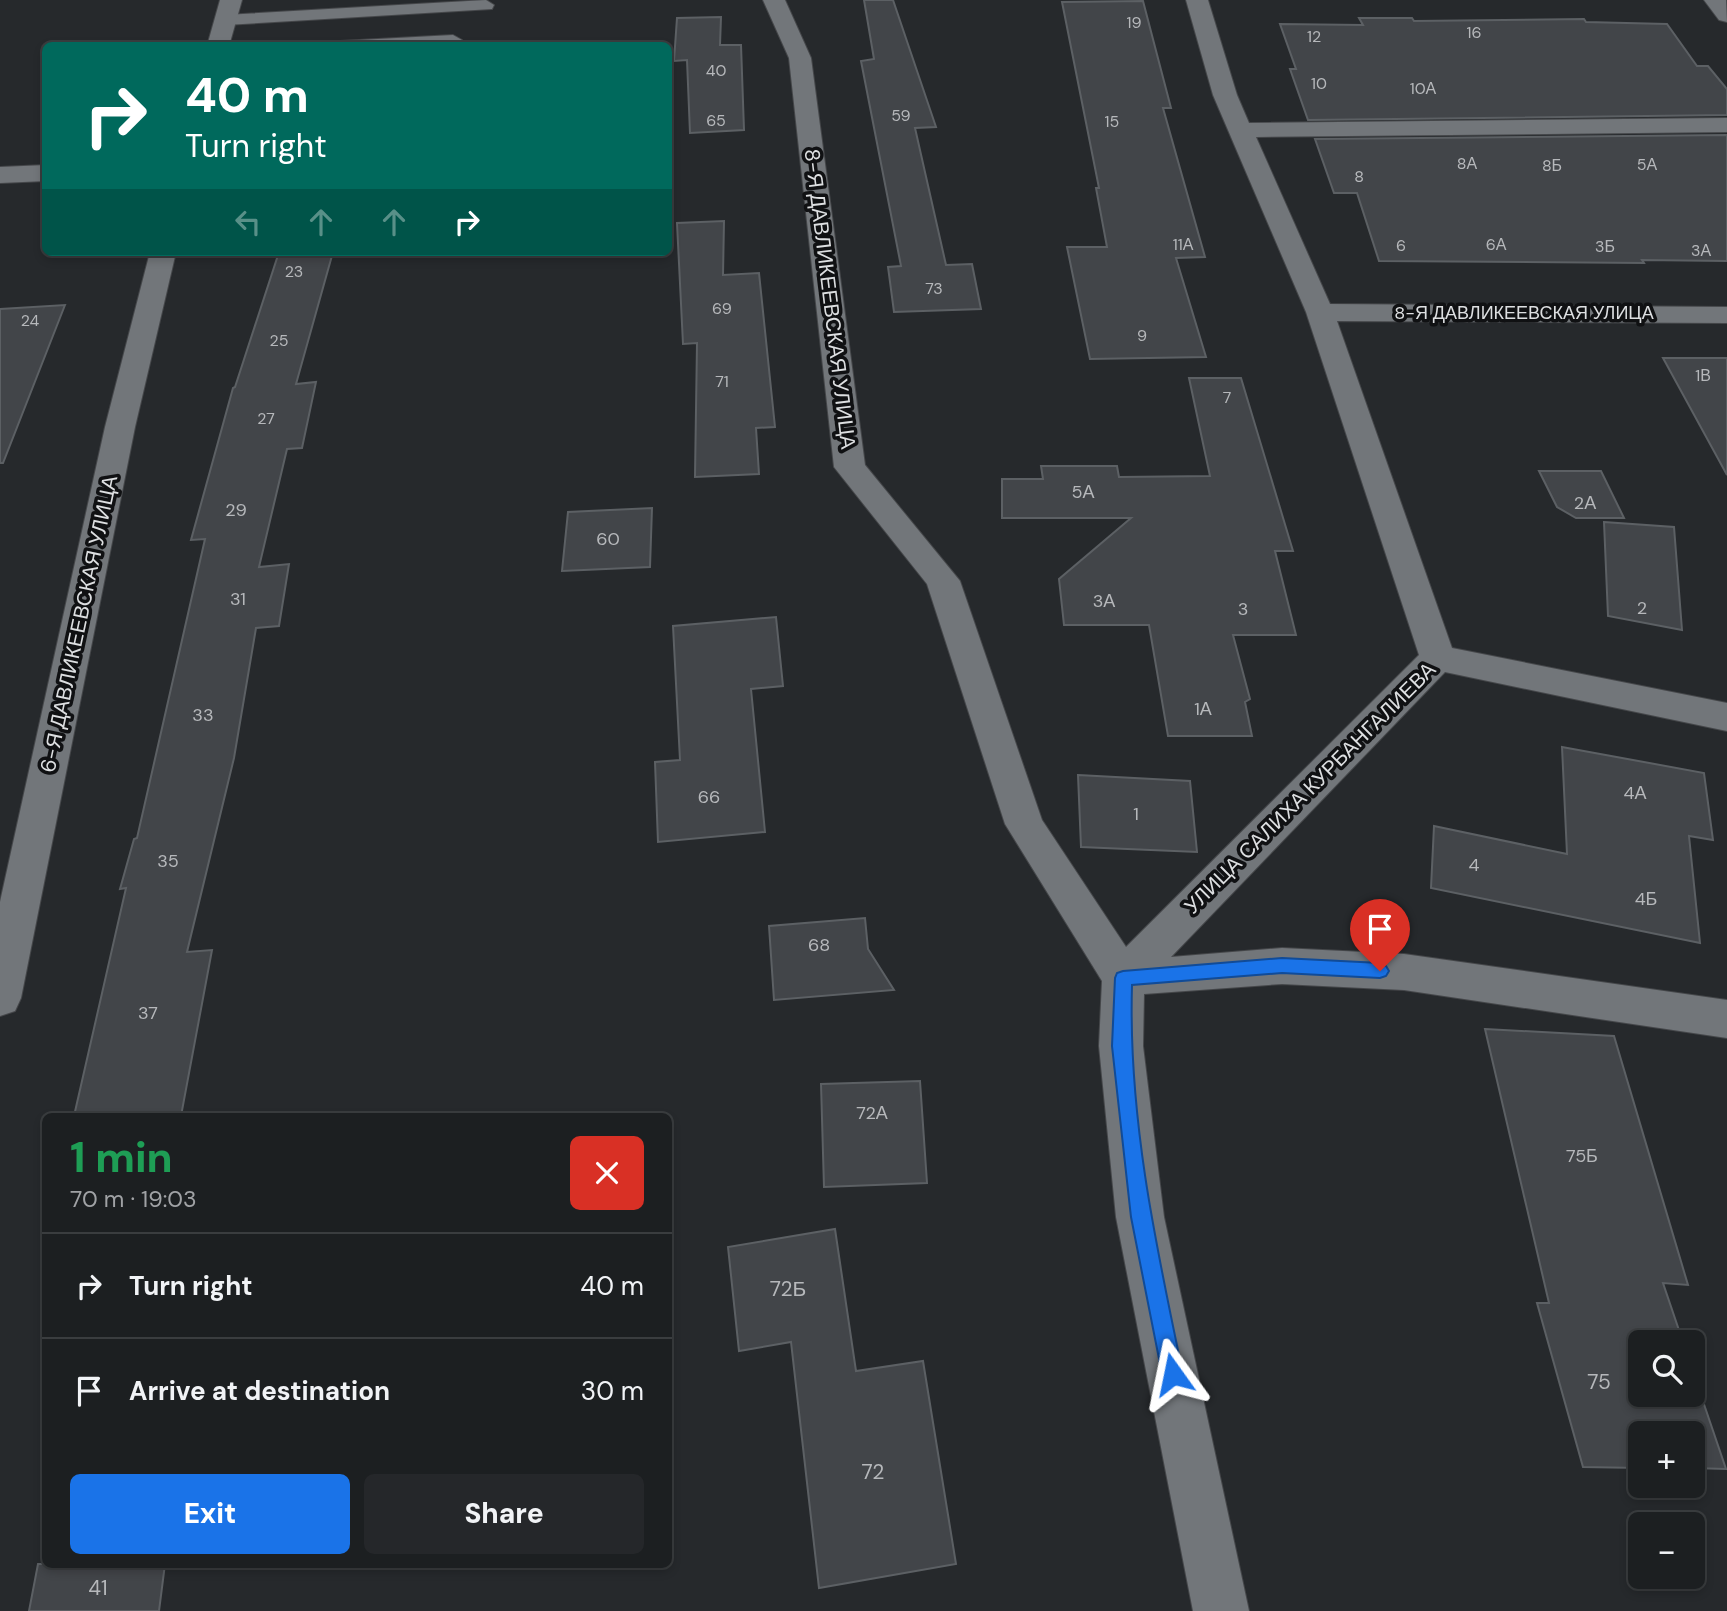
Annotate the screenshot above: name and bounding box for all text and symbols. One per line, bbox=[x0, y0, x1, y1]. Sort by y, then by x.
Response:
house number: 19 bbox=[1126, 12, 1142, 33]
house number: 16 bbox=[1466, 22, 1482, 43]
house number: 12 bbox=[1307, 26, 1321, 47]
house number: 40 bbox=[706, 60, 726, 81]
text: 40 m bbox=[185, 63, 309, 127]
icon: right bbox=[70, 70, 161, 161]
house number: 10 bbox=[1311, 73, 1327, 94]
house number: 10А bbox=[1410, 78, 1437, 99]
house number: 59 bbox=[891, 105, 911, 126]
house number: 65 bbox=[706, 110, 726, 131]
house number: 15 bbox=[1105, 111, 1119, 132]
text: Turn right bbox=[185, 125, 327, 167]
street label: 8-Я ДАВЛИКЕЕВСКАЯ УЛИЦА bbox=[798, 147, 862, 451]
house number: 8А bbox=[1457, 153, 1478, 174]
house number: 5А bbox=[1637, 154, 1658, 175]
house number: 8Б bbox=[1542, 155, 1562, 176]
house number: 8 bbox=[1354, 166, 1364, 187]
icon: left bbox=[229, 203, 267, 241]
icon: ahead bbox=[302, 203, 340, 241]
icon: ahead bbox=[375, 203, 413, 241]
icon: right bbox=[448, 203, 486, 241]
house number: 11А bbox=[1173, 234, 1194, 255]
house number: 6А bbox=[1486, 234, 1507, 255]
house number: 6 bbox=[1396, 235, 1406, 256]
house number: 3Б bbox=[1595, 236, 1615, 257]
house number: 3А bbox=[1691, 240, 1711, 261]
house number: 23 bbox=[285, 261, 303, 282]
house number: 73 bbox=[925, 278, 943, 299]
house number: 69 bbox=[712, 298, 732, 319]
street label: 8-Я ДАВЛИКЕЕВСКАЯ УЛИЦА bbox=[1394, 301, 1654, 325]
house number: 24 bbox=[21, 310, 40, 331]
house number: 9 bbox=[1137, 325, 1147, 346]
house number: 25 bbox=[270, 330, 288, 351]
house number: 1В bbox=[1695, 365, 1711, 386]
house number: 71 bbox=[715, 371, 729, 392]
house number: 7 bbox=[1223, 387, 1231, 408]
house number: 27 bbox=[257, 408, 275, 429]
street label: 6-Я ДАВЛИКЕЕВСКАЯ УЛИЦА bbox=[34, 473, 124, 775]
house number: 5А bbox=[1072, 480, 1095, 504]
house number: 2А bbox=[1574, 491, 1596, 515]
house number: 29 bbox=[225, 498, 247, 522]
house number: 60 bbox=[596, 527, 620, 551]
house number: 31 bbox=[230, 587, 246, 611]
house number: 3А bbox=[1093, 589, 1115, 613]
house number: 2 bbox=[1637, 596, 1647, 620]
house number: 3 bbox=[1238, 597, 1248, 621]
street label: УЛИЦА САЛИХА КУРБАНГАЛИЕВА bbox=[1178, 656, 1442, 920]
house number: 1А bbox=[1194, 697, 1212, 721]
house number: 33 bbox=[192, 703, 214, 727]
house number: 4А bbox=[1624, 781, 1646, 805]
house number: 66 bbox=[698, 785, 720, 809]
house number: 1 bbox=[1133, 802, 1139, 826]
house number: 35 bbox=[157, 849, 179, 873]
house number: 4 bbox=[1469, 853, 1480, 877]
house number: 4Б bbox=[1635, 887, 1657, 911]
pin bbox=[1350, 899, 1410, 971]
icon: arrive bbox=[1361, 910, 1399, 948]
house number: 68 bbox=[808, 933, 830, 957]
house number: 37 bbox=[138, 1001, 158, 1025]
house number: 72А bbox=[856, 1101, 888, 1125]
text: 1 min bbox=[70, 1130, 173, 1185]
button: close bbox=[570, 1136, 644, 1210]
house number: 75Б bbox=[1566, 1144, 1598, 1168]
text: 70 m · 19:03 bbox=[70, 1184, 197, 1214]
icon: right bbox=[70, 1267, 108, 1305]
text: Turn right bbox=[129, 1269, 253, 1303]
text: 40 m bbox=[580, 1269, 644, 1303]
house number: 72Б bbox=[770, 1275, 806, 1303]
map controls bbox=[1628, 1330, 1705, 1589]
button: search bbox=[1628, 1330, 1705, 1407]
position arrow bbox=[1136, 1337, 1210, 1411]
house number: 75 bbox=[1587, 1368, 1611, 1396]
icon: arrive bbox=[70, 1372, 108, 1410]
text: Arrive at destination bbox=[129, 1374, 390, 1408]
text: 30 m bbox=[581, 1374, 644, 1408]
button: + bbox=[1628, 1421, 1705, 1498]
house number: 72 bbox=[862, 1458, 884, 1486]
button: Exit bbox=[70, 1474, 350, 1554]
button: Share bbox=[364, 1474, 644, 1554]
button: − bbox=[1628, 1512, 1705, 1589]
house number: 41 bbox=[88, 1574, 108, 1602]

